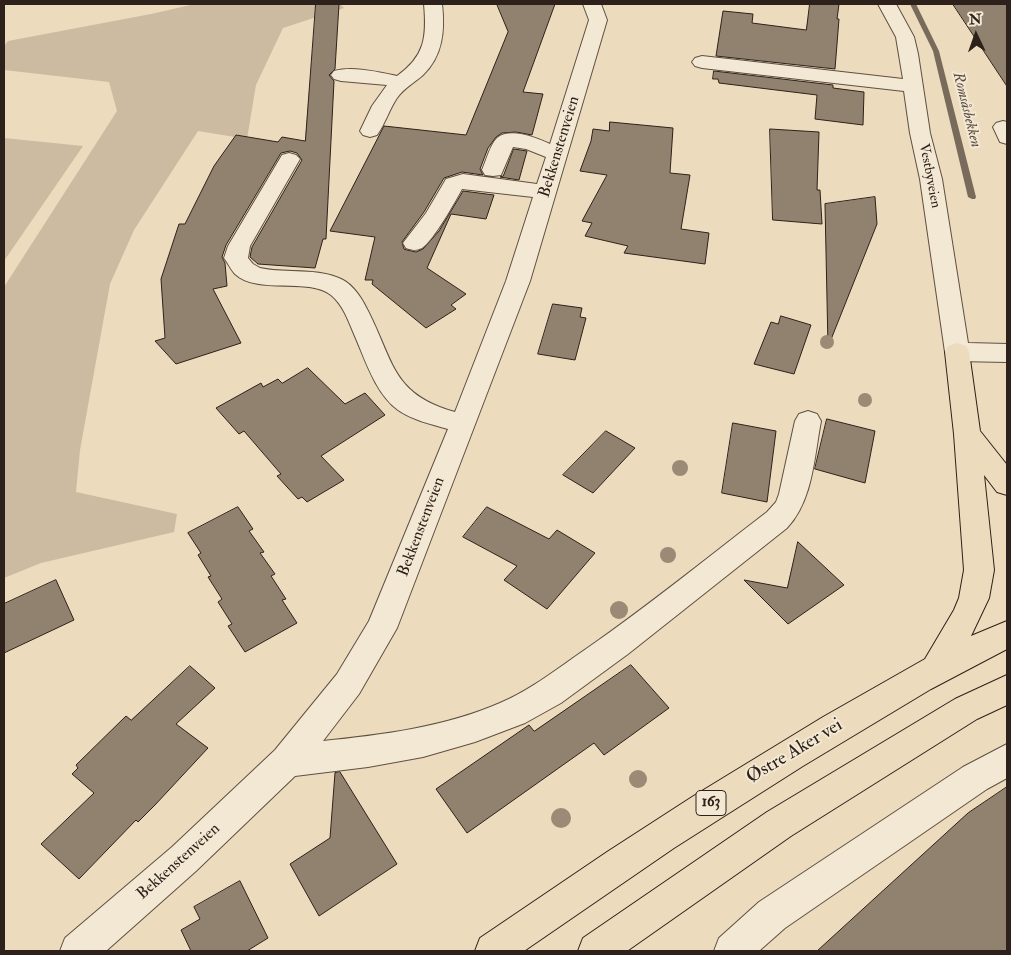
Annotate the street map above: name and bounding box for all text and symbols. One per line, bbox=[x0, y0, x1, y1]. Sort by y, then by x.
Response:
north arrow bbox=[951, 10, 1001, 60]
text: N bbox=[968, 11, 982, 28]
water label: Romsåsbekken bbox=[948, 71, 984, 149]
street label: Bekkenstenveien bbox=[535, 94, 585, 200]
street label: Vestbyveien bbox=[915, 142, 943, 210]
street label: Bekkenstenveien bbox=[394, 475, 450, 579]
street label: Østre Aker vei bbox=[743, 714, 847, 790]
road number: 163 bbox=[696, 790, 726, 816]
street label: Bekkenstenveien bbox=[134, 820, 224, 904]

